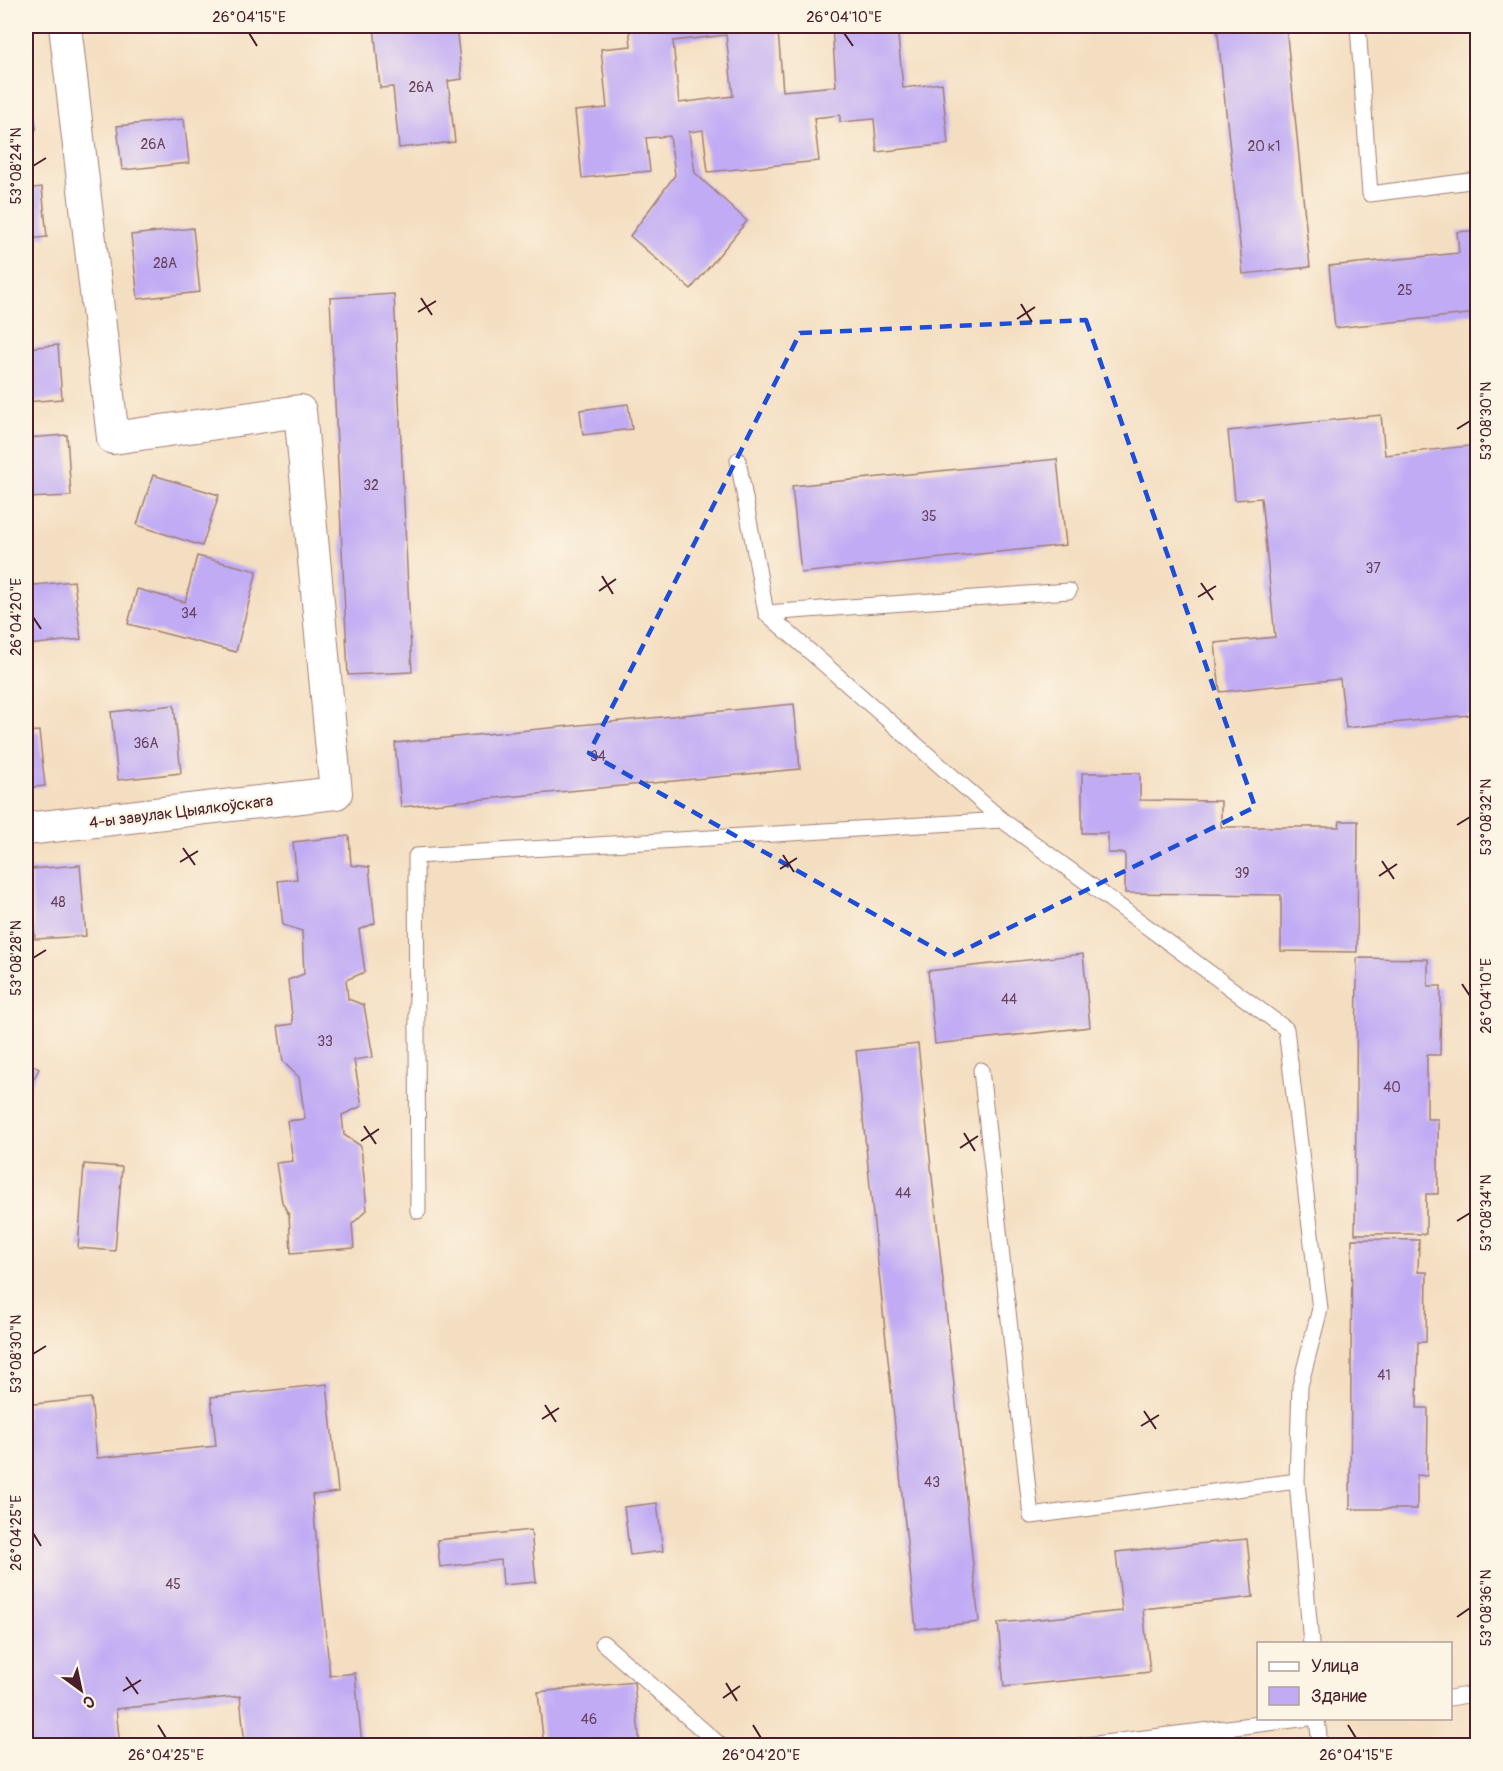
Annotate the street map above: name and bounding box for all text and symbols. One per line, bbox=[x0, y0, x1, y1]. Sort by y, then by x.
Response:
text: 26°04'15"E bbox=[212, 8, 286, 27]
text: 26°04'10"E bbox=[806, 8, 882, 27]
house number: 26А bbox=[408, 79, 434, 96]
text: 53°08'24"N bbox=[7, 127, 26, 205]
house number: 26А bbox=[140, 136, 166, 153]
house number: 20 к1 bbox=[1247, 138, 1281, 155]
house number: 28А bbox=[153, 255, 177, 272]
house number: 25 bbox=[1397, 282, 1413, 299]
text: 53°08'30"N bbox=[1477, 382, 1496, 460]
house number: 32 bbox=[363, 477, 379, 494]
house number: 35 bbox=[921, 508, 937, 525]
house number: 37 bbox=[1365, 560, 1381, 577]
text: 26°04'20"E bbox=[7, 578, 26, 656]
house number: 34 bbox=[181, 605, 197, 622]
house number: 36А bbox=[133, 735, 159, 752]
house number: 34 bbox=[590, 748, 606, 765]
text: 53°08'32"N bbox=[1477, 779, 1496, 855]
street label: 4-ы завулак Цыялкоўскага bbox=[88, 791, 274, 833]
house number: 39 bbox=[1234, 865, 1250, 882]
house number: 48 bbox=[50, 894, 66, 911]
text: 53°08'28"N bbox=[7, 920, 26, 996]
text: 26°04'10"E bbox=[1477, 958, 1496, 1034]
house number: 44 bbox=[1001, 991, 1017, 1008]
house number: 33 bbox=[317, 1033, 333, 1050]
house number: 40 bbox=[1383, 1079, 1401, 1096]
text: 53°08'34"N bbox=[1477, 1174, 1496, 1252]
house number: 44 bbox=[895, 1185, 911, 1202]
text: 53°08'30"N bbox=[7, 1315, 26, 1393]
house number: 41 bbox=[1377, 1367, 1391, 1384]
house number: 43 bbox=[924, 1474, 940, 1491]
text: 26°04'25"E bbox=[7, 1495, 26, 1571]
text: 53°08'36"N bbox=[1477, 1569, 1496, 1647]
house number: 45 bbox=[165, 1576, 181, 1593]
legend bbox=[1257, 1642, 1452, 1720]
text: Улица bbox=[1311, 1655, 1359, 1678]
north arrow bbox=[51, 1660, 111, 1720]
text: Здание bbox=[1311, 1685, 1367, 1708]
text: С bbox=[79, 1691, 98, 1713]
house number: 46 bbox=[581, 1711, 597, 1728]
text: 26°04'25"E bbox=[128, 1746, 204, 1765]
text: 26°04'20"E bbox=[722, 1746, 800, 1765]
text: 26°04'15"E bbox=[1319, 1746, 1393, 1765]

